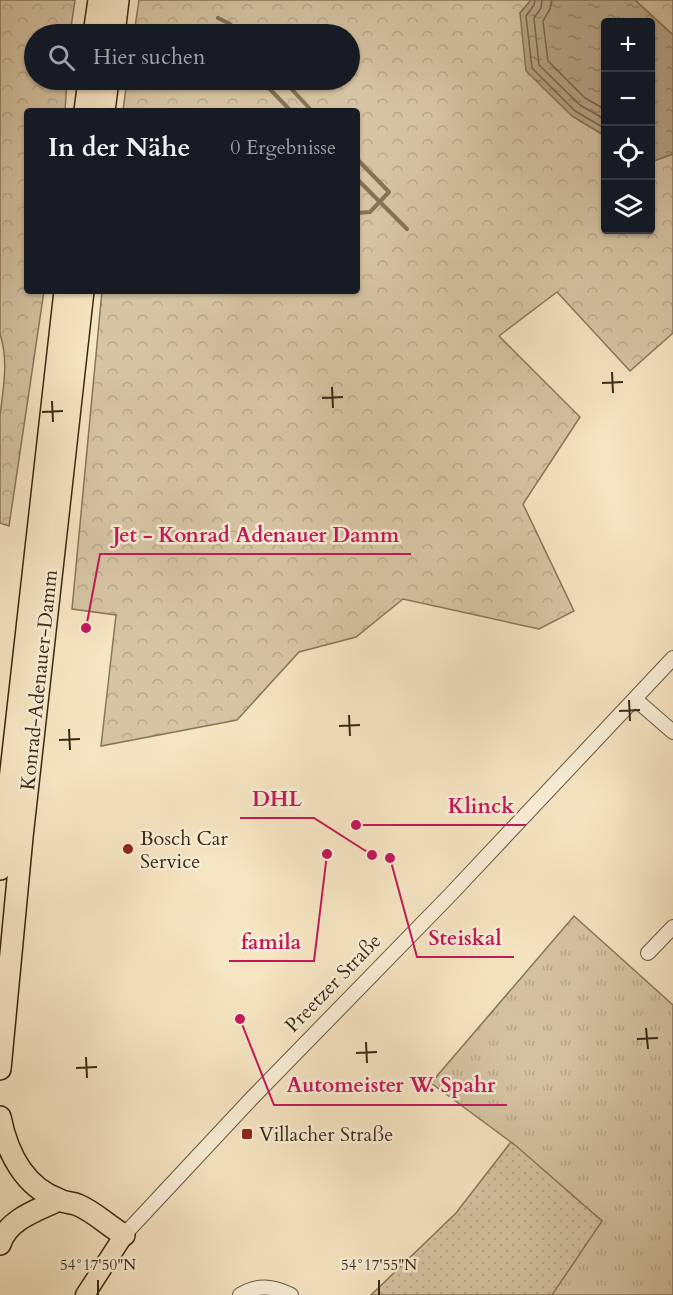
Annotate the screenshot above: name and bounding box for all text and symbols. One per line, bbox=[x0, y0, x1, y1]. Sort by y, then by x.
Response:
map controls bbox=[601, 18, 655, 234]
button: + bbox=[601, 18, 655, 72]
search box bbox=[24, 24, 360, 90]
icon: search bbox=[45, 41, 78, 74]
text: Hier suchen bbox=[93, 42, 206, 72]
button: − bbox=[601, 72, 655, 126]
button: locate bbox=[601, 126, 655, 180]
text: In der Nähe bbox=[48, 130, 190, 165]
text: 0 Ergebnisse bbox=[230, 134, 336, 161]
button: layers bbox=[601, 180, 655, 234]
callout: Jet - Konrad Adenauer Damm bbox=[100, 515, 411, 554]
text: Jet - Konrad Adenauer Damm bbox=[110, 521, 400, 550]
street label: Konrad-Adenauer-Damm bbox=[14, 568, 64, 792]
callout: DHL bbox=[240, 779, 314, 818]
text: DHL bbox=[252, 785, 303, 814]
callout: Klinck bbox=[436, 786, 526, 825]
text: Klinck bbox=[448, 792, 514, 821]
place label: Bosch Car Service bbox=[140, 825, 228, 875]
marker: Bosch Car Service bbox=[121, 842, 135, 856]
callout: Steiskal bbox=[417, 918, 514, 957]
callout: famila bbox=[229, 922, 314, 961]
text: Steiskal bbox=[428, 924, 502, 953]
text: famila bbox=[241, 928, 302, 957]
street label: Preetzer Straße bbox=[279, 928, 387, 1038]
callout: Automeister W. Spahr bbox=[274, 1066, 507, 1105]
text: Automeister W. Spahr bbox=[286, 1071, 496, 1100]
place label: Villacher Straße bbox=[259, 1121, 393, 1148]
marker: Villacher Straße bbox=[240, 1127, 254, 1141]
text: 54°17'50"N bbox=[60, 1255, 136, 1275]
text: 54°17'55"N bbox=[341, 1255, 417, 1275]

